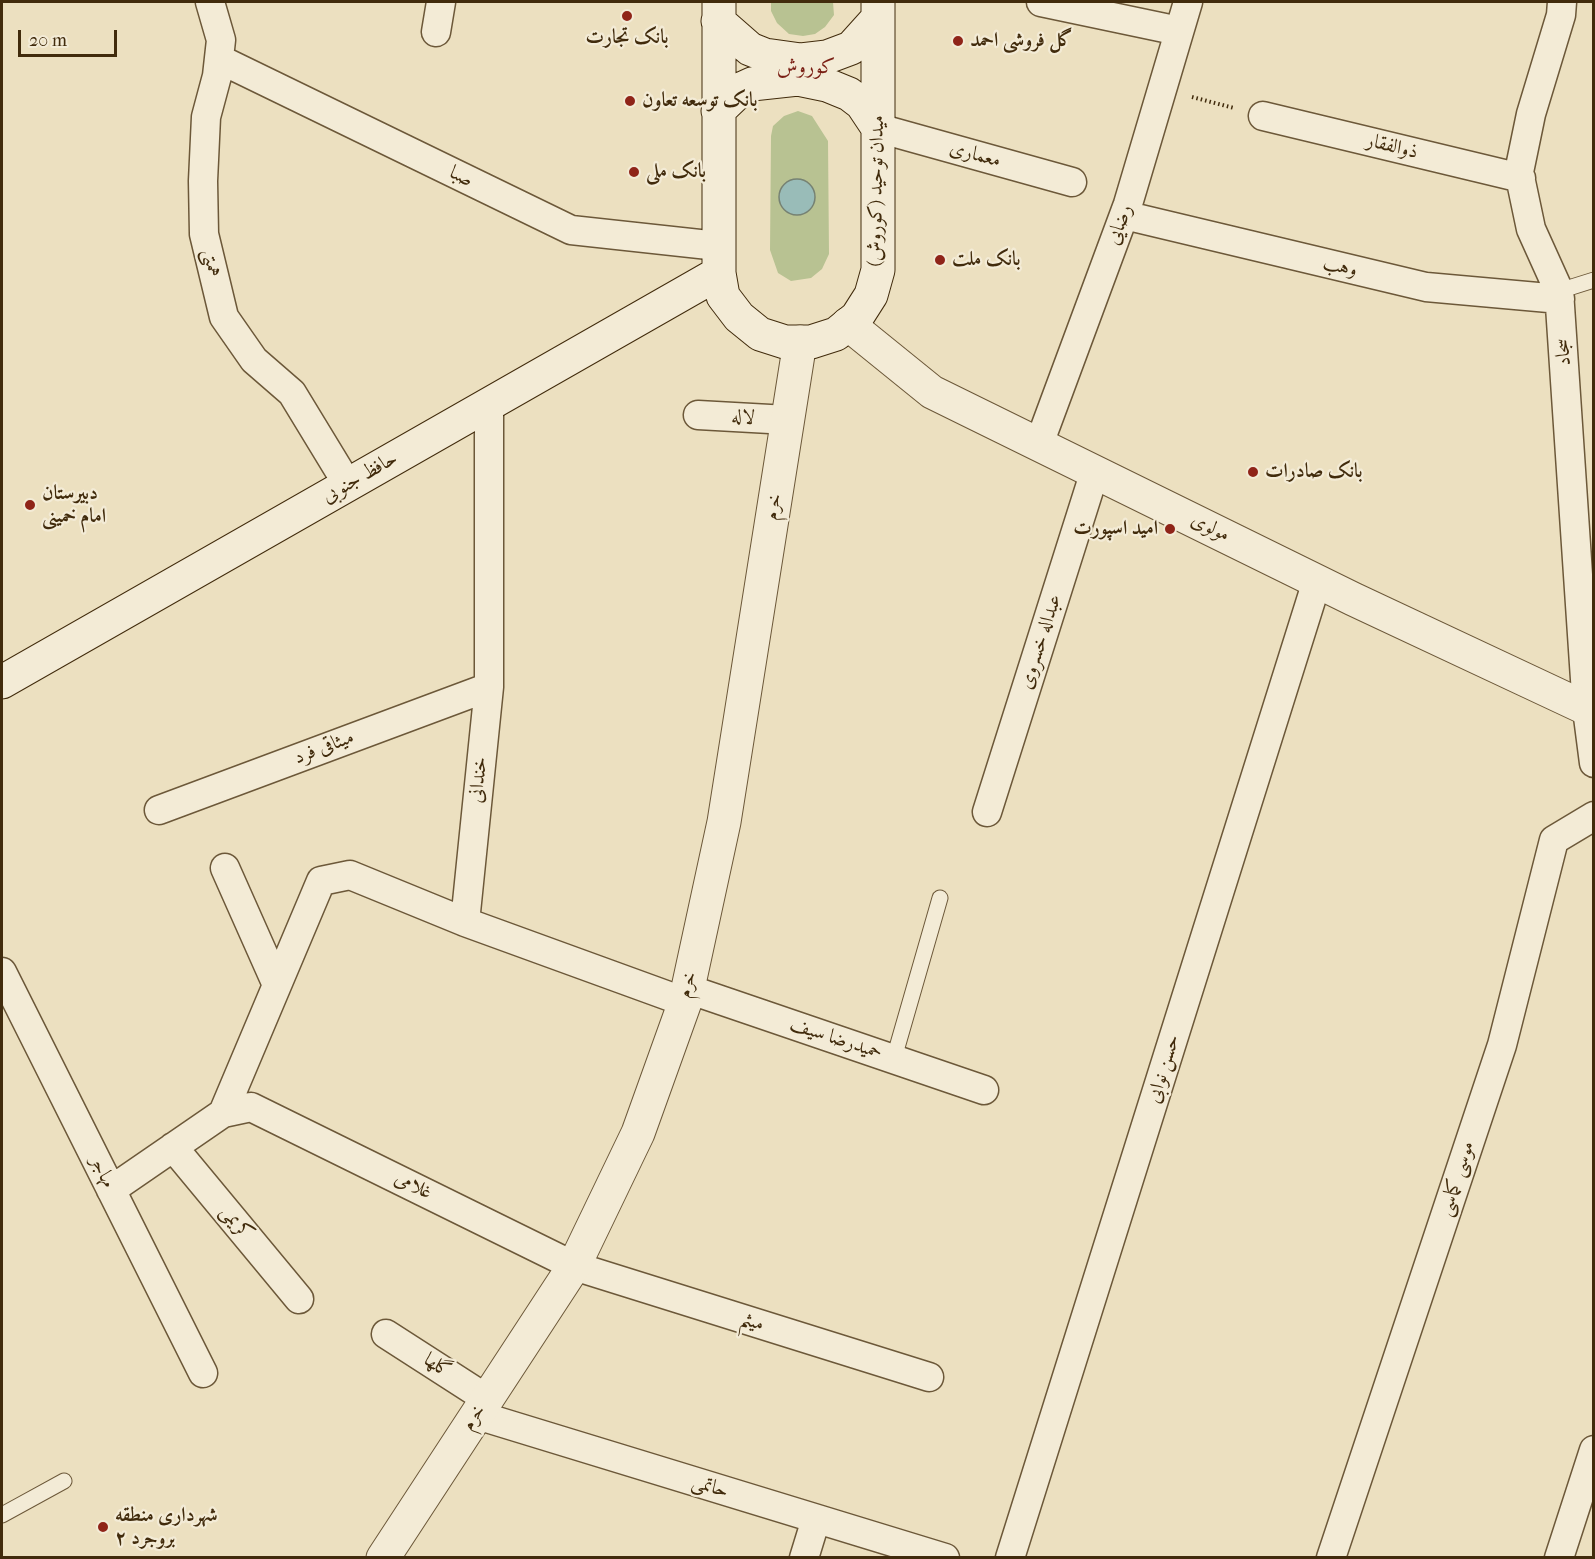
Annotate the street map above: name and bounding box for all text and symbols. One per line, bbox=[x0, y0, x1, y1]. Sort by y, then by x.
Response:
marker: بانک تجارت bbox=[620, 9, 634, 23]
scale bar bbox=[21, 18, 120, 56]
place label: بانک تجارت bbox=[585, 26, 669, 50]
place label: گل فروشی احمد bbox=[970, 29, 1073, 53]
text: 20 m bbox=[29, 30, 67, 51]
marker: گل فروشی احمد bbox=[951, 34, 965, 48]
district label: کوروش bbox=[777, 55, 835, 81]
place label: بانک توسعه تعاون bbox=[642, 89, 757, 113]
marker: بانک توسعه تعاون bbox=[623, 94, 637, 108]
street label: میدان توحید (کوروش) bbox=[864, 115, 890, 267]
street label: ذوالفقار bbox=[1364, 129, 1420, 165]
street label: معماری bbox=[947, 137, 1003, 173]
place label: بانک ملی bbox=[646, 160, 706, 184]
street label: صبا bbox=[445, 161, 477, 193]
marker: بانک ملی bbox=[627, 165, 641, 179]
street label: رضایی bbox=[1102, 202, 1138, 248]
street label: همتی bbox=[196, 247, 226, 279]
place label: بانک ملت bbox=[952, 248, 1020, 272]
street label: وهب bbox=[1320, 251, 1360, 283]
marker: بانک ملت bbox=[933, 253, 947, 267]
street label: سجاد bbox=[1551, 337, 1577, 367]
street label: لاله bbox=[731, 405, 755, 431]
street label: حافظ جنوبی bbox=[318, 447, 402, 509]
place label: بانک صادرات bbox=[1265, 460, 1362, 484]
marker: بانک صادرات bbox=[1246, 465, 1260, 479]
place label: دبیرستان امام خمینی bbox=[42, 482, 106, 529]
street label: خرم bbox=[760, 492, 788, 522]
marker: دبیرستان امام خمینی bbox=[23, 498, 37, 512]
street label: مولوی bbox=[1187, 508, 1233, 548]
place label: امید اسپورت bbox=[1073, 517, 1158, 541]
marker: امید اسپورت bbox=[1163, 522, 1177, 536]
street label: عبداله خسروی bbox=[1014, 591, 1068, 693]
street label: میثاقی فرد bbox=[291, 726, 357, 770]
street label: خندانی bbox=[465, 756, 493, 804]
street label: خرم bbox=[673, 969, 703, 1001]
street label: حمیدرضا سیف bbox=[787, 1013, 885, 1065]
street label: حسن نوابی bbox=[1142, 1032, 1186, 1106]
street label: موسی کماسی bbox=[1434, 1138, 1480, 1220]
street label: مهاجر bbox=[84, 1152, 120, 1192]
street label: غلامی bbox=[390, 1167, 436, 1205]
street label: کریمی bbox=[214, 1200, 258, 1246]
street label: میثم bbox=[737, 1307, 767, 1337]
street label: گلها bbox=[419, 1348, 455, 1384]
street label: خرم bbox=[457, 1400, 491, 1436]
street label: حاتمی bbox=[689, 1470, 731, 1504]
place label: شهرداری منطقه ۲ بروجرد bbox=[115, 1504, 218, 1551]
marker: شهرداری منطقه ۲ بروجرد bbox=[96, 1520, 110, 1534]

